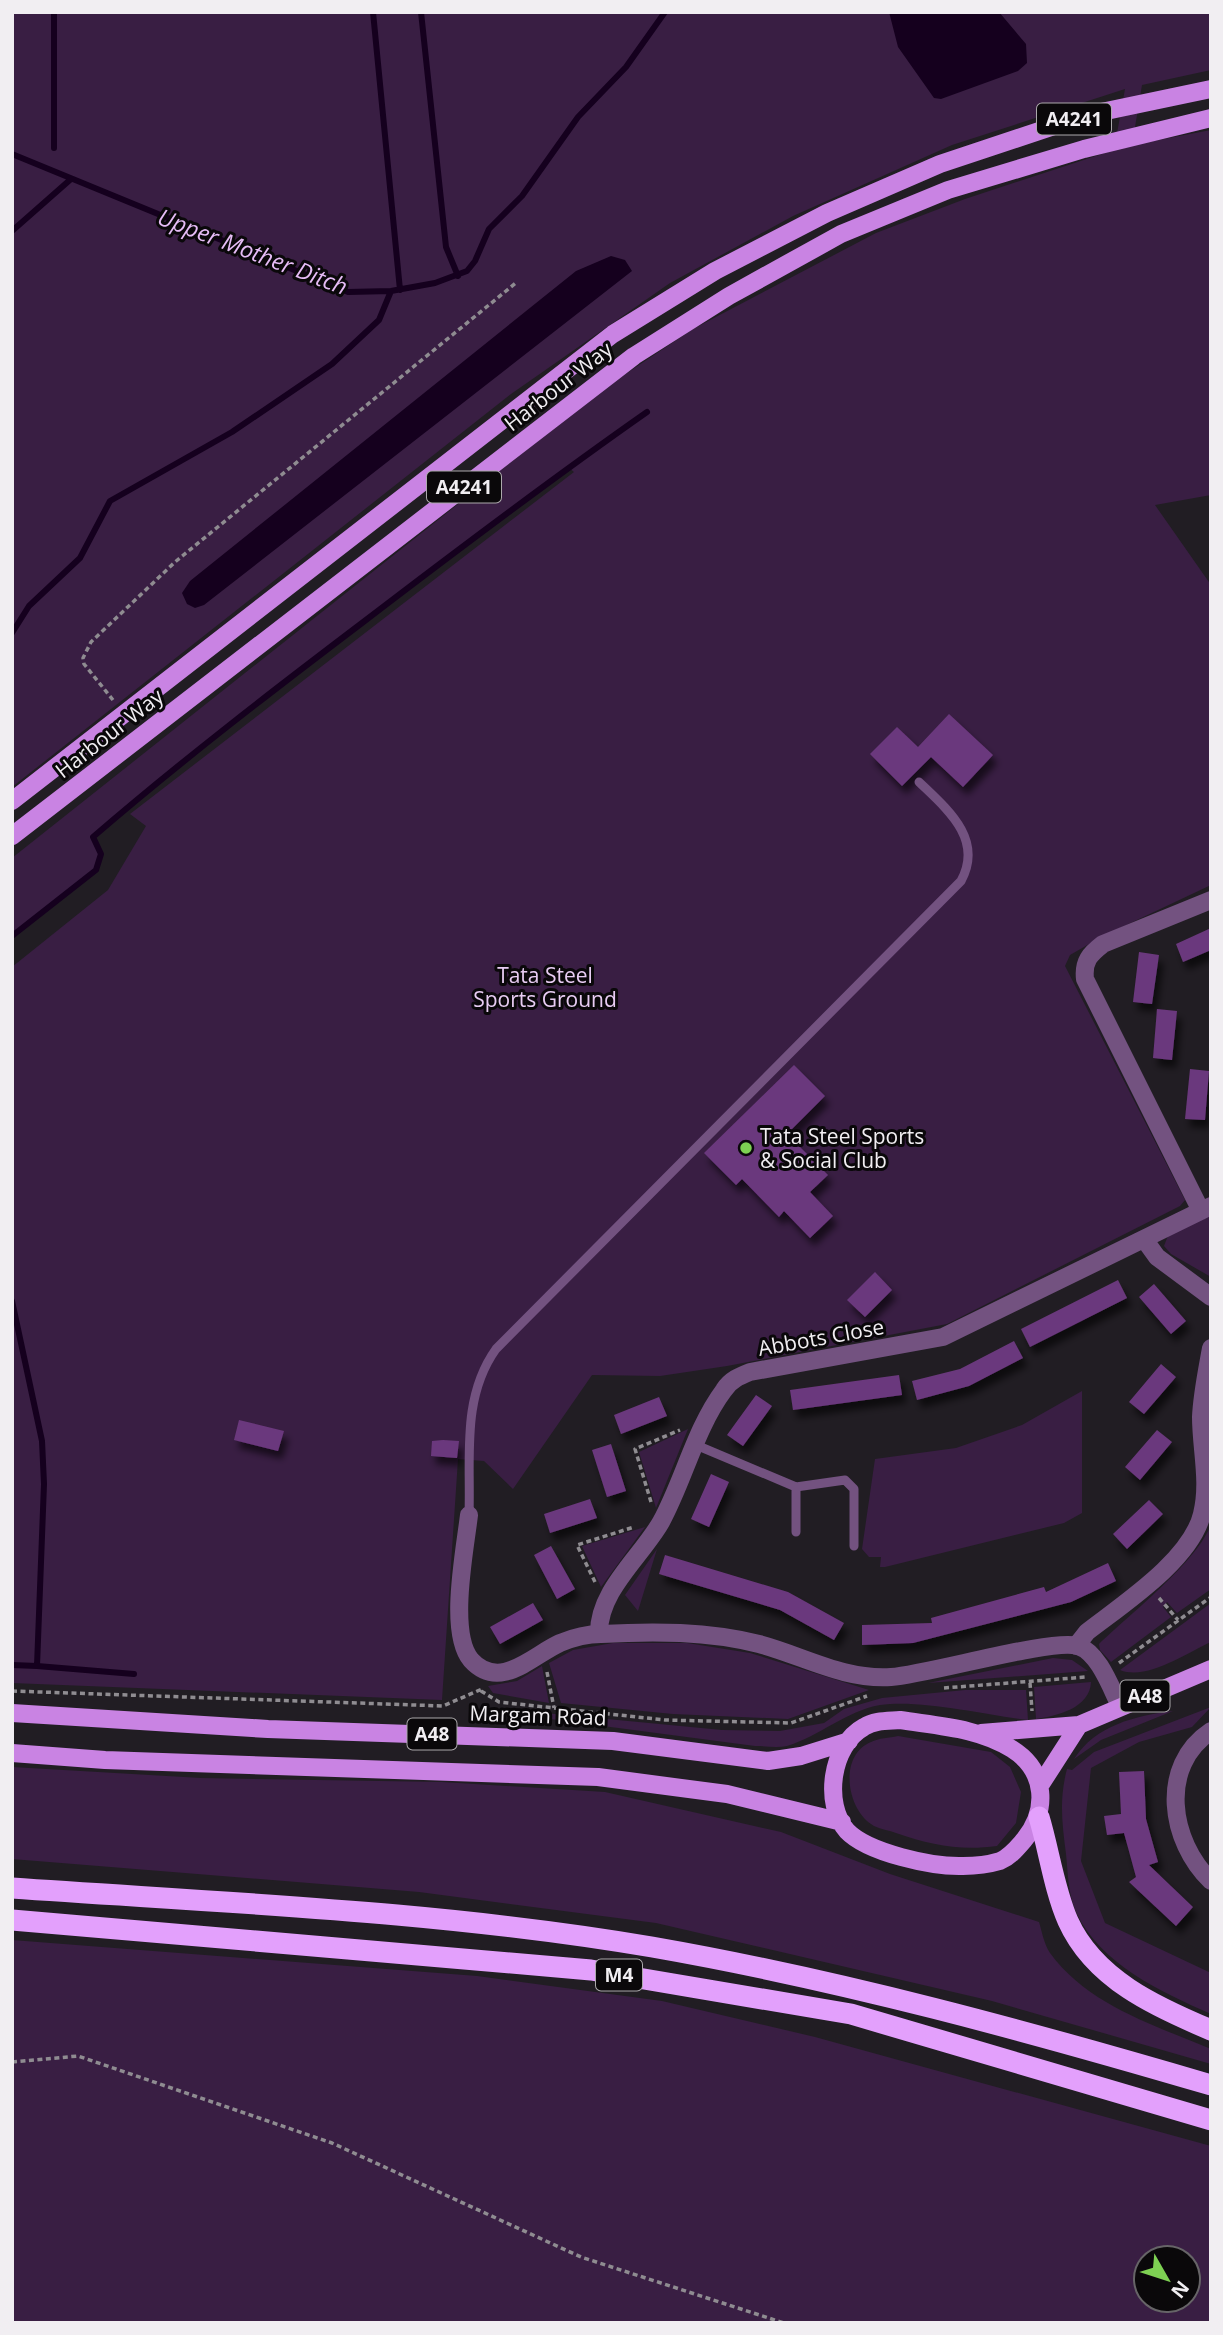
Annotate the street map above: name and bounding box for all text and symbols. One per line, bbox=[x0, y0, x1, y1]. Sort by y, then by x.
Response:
road number: A4241 bbox=[1037, 104, 1111, 134]
water label: Upper Mother Ditch bbox=[154, 200, 352, 302]
street label: Harbour Way bbox=[498, 335, 618, 437]
road number: A4241 bbox=[427, 472, 501, 502]
street label: Harbour Way bbox=[49, 682, 169, 784]
park label: Tata Steel Sports Ground bbox=[473, 961, 617, 1013]
place label: Tata Steel Sports & Social Club bbox=[760, 1122, 924, 1174]
marker: Tata Steel Sports & Social Club bbox=[738, 1140, 754, 1156]
street label: Abbots Close bbox=[756, 1312, 886, 1362]
road number: A48 bbox=[1120, 1680, 1170, 1712]
street label: Margam Road bbox=[469, 1699, 607, 1731]
road number: A48 bbox=[408, 1718, 457, 1750]
road number: M4 bbox=[596, 1960, 642, 1991]
north arrow bbox=[1132, 2244, 1202, 2314]
text: N bbox=[1165, 2276, 1195, 2304]

